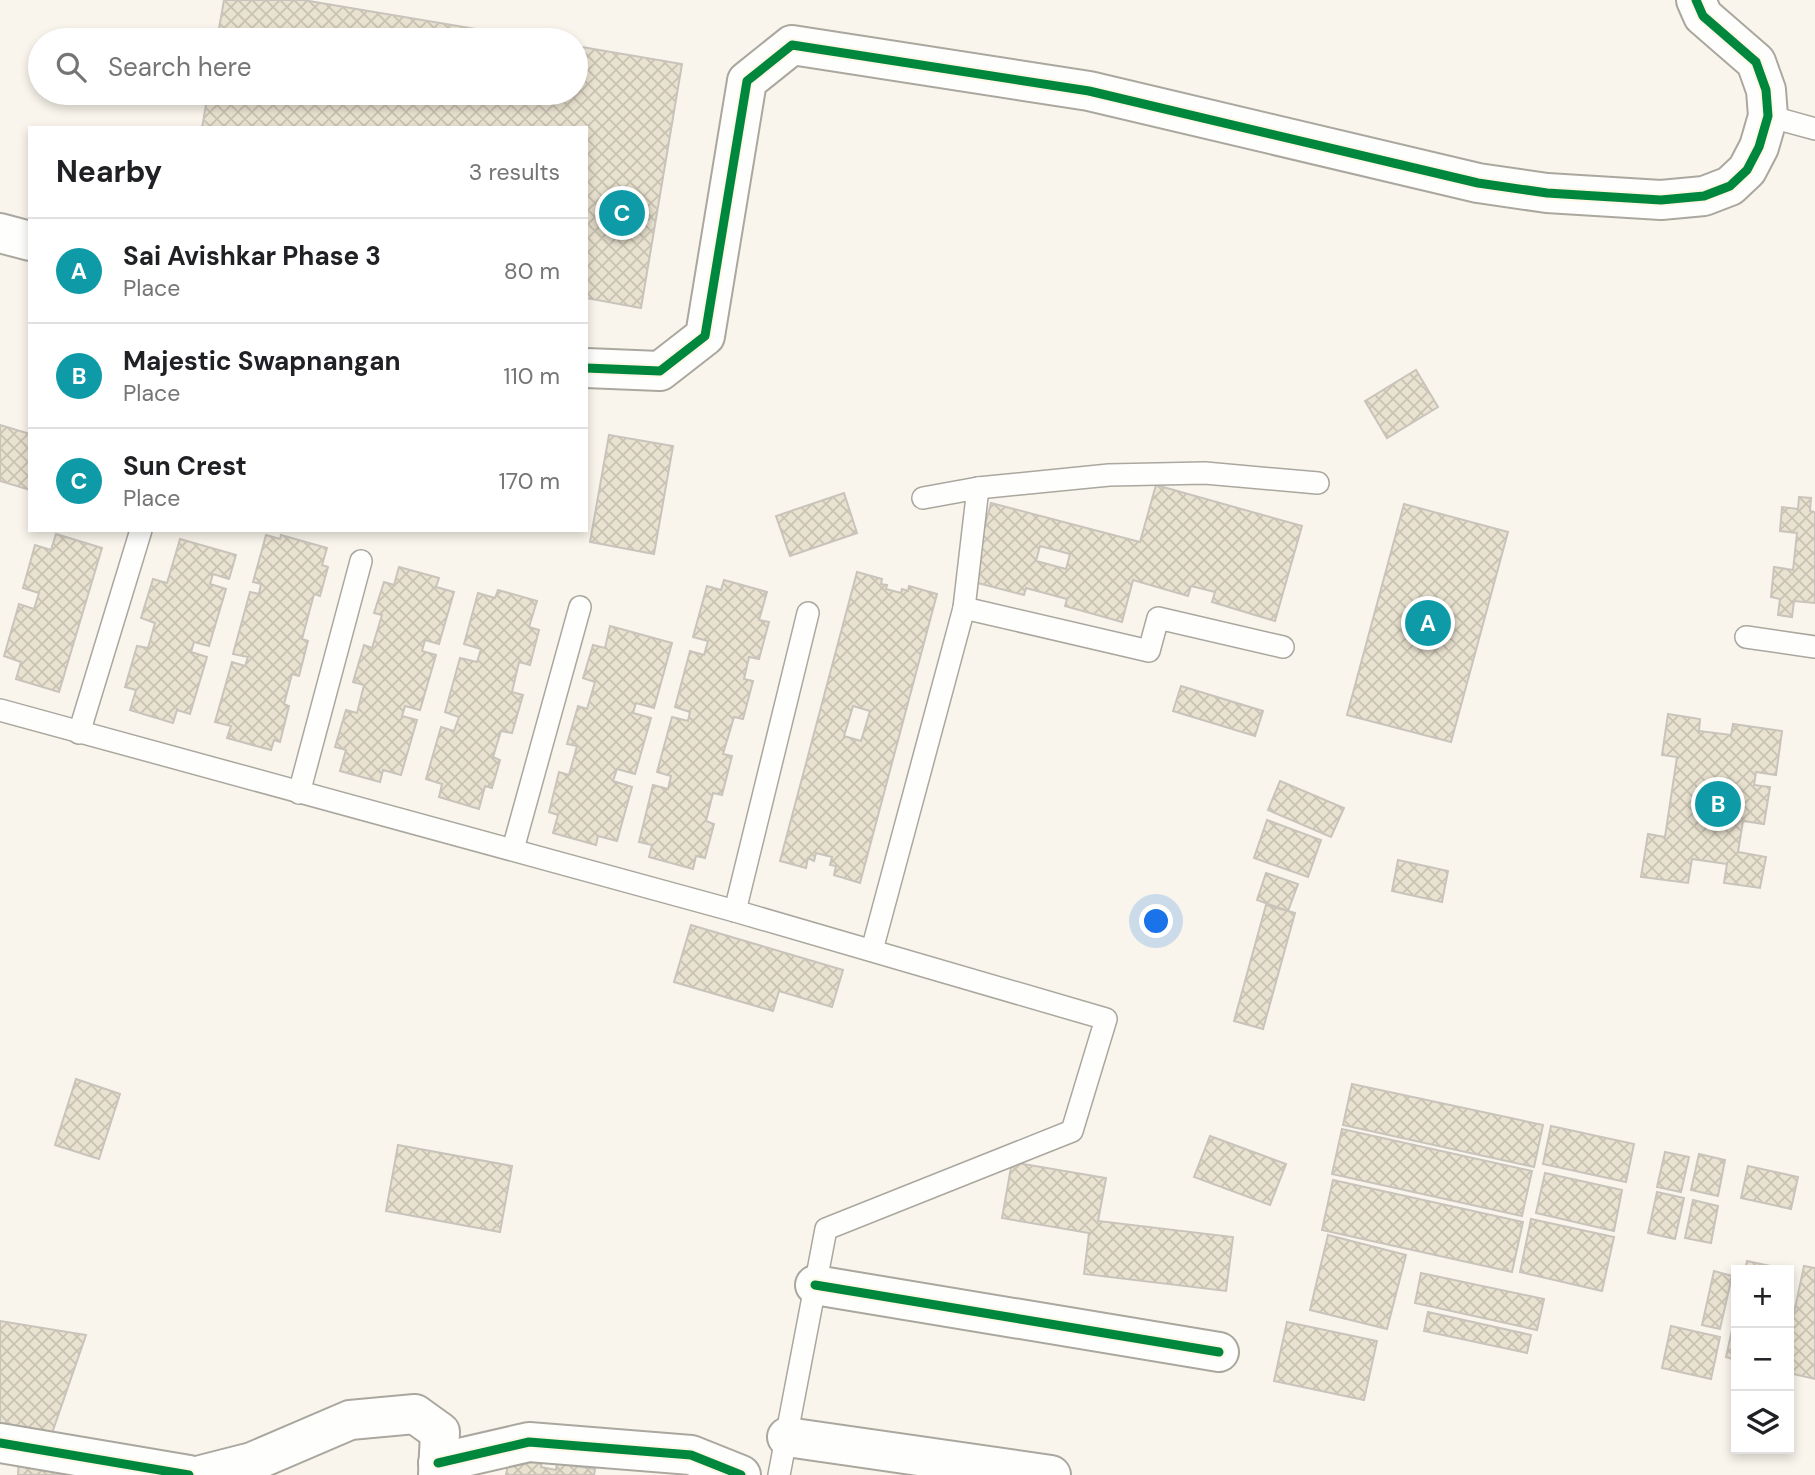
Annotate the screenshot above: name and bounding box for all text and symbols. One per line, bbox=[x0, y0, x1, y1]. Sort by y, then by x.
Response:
search box bbox=[28, 28, 588, 105]
icon: search bbox=[52, 48, 90, 86]
text: Search here bbox=[108, 50, 251, 84]
text: Nearby bbox=[56, 152, 162, 191]
text: 3 results bbox=[469, 157, 560, 187]
pin: C bbox=[599, 187, 645, 239]
text: Sai Avishkar Phase 3 bbox=[123, 239, 381, 273]
text: A bbox=[71, 256, 87, 286]
text: 80 m bbox=[504, 256, 560, 286]
text: Place bbox=[123, 273, 180, 303]
text: Majestic Swapnangan bbox=[123, 344, 400, 378]
text: B bbox=[72, 361, 86, 391]
text: 110 m bbox=[503, 361, 560, 391]
text: Place bbox=[123, 378, 180, 408]
text: Sun Crest bbox=[123, 449, 247, 483]
text: C bbox=[71, 466, 87, 496]
text: 170 m bbox=[499, 466, 560, 496]
text: Place bbox=[123, 483, 180, 513]
pin: A bbox=[1405, 597, 1451, 649]
pin: B bbox=[1695, 778, 1741, 830]
your location bbox=[1139, 904, 1173, 938]
map controls bbox=[1731, 1265, 1794, 1454]
button: + bbox=[1731, 1265, 1794, 1328]
button: − bbox=[1731, 1328, 1794, 1391]
button: layers bbox=[1731, 1391, 1794, 1454]

